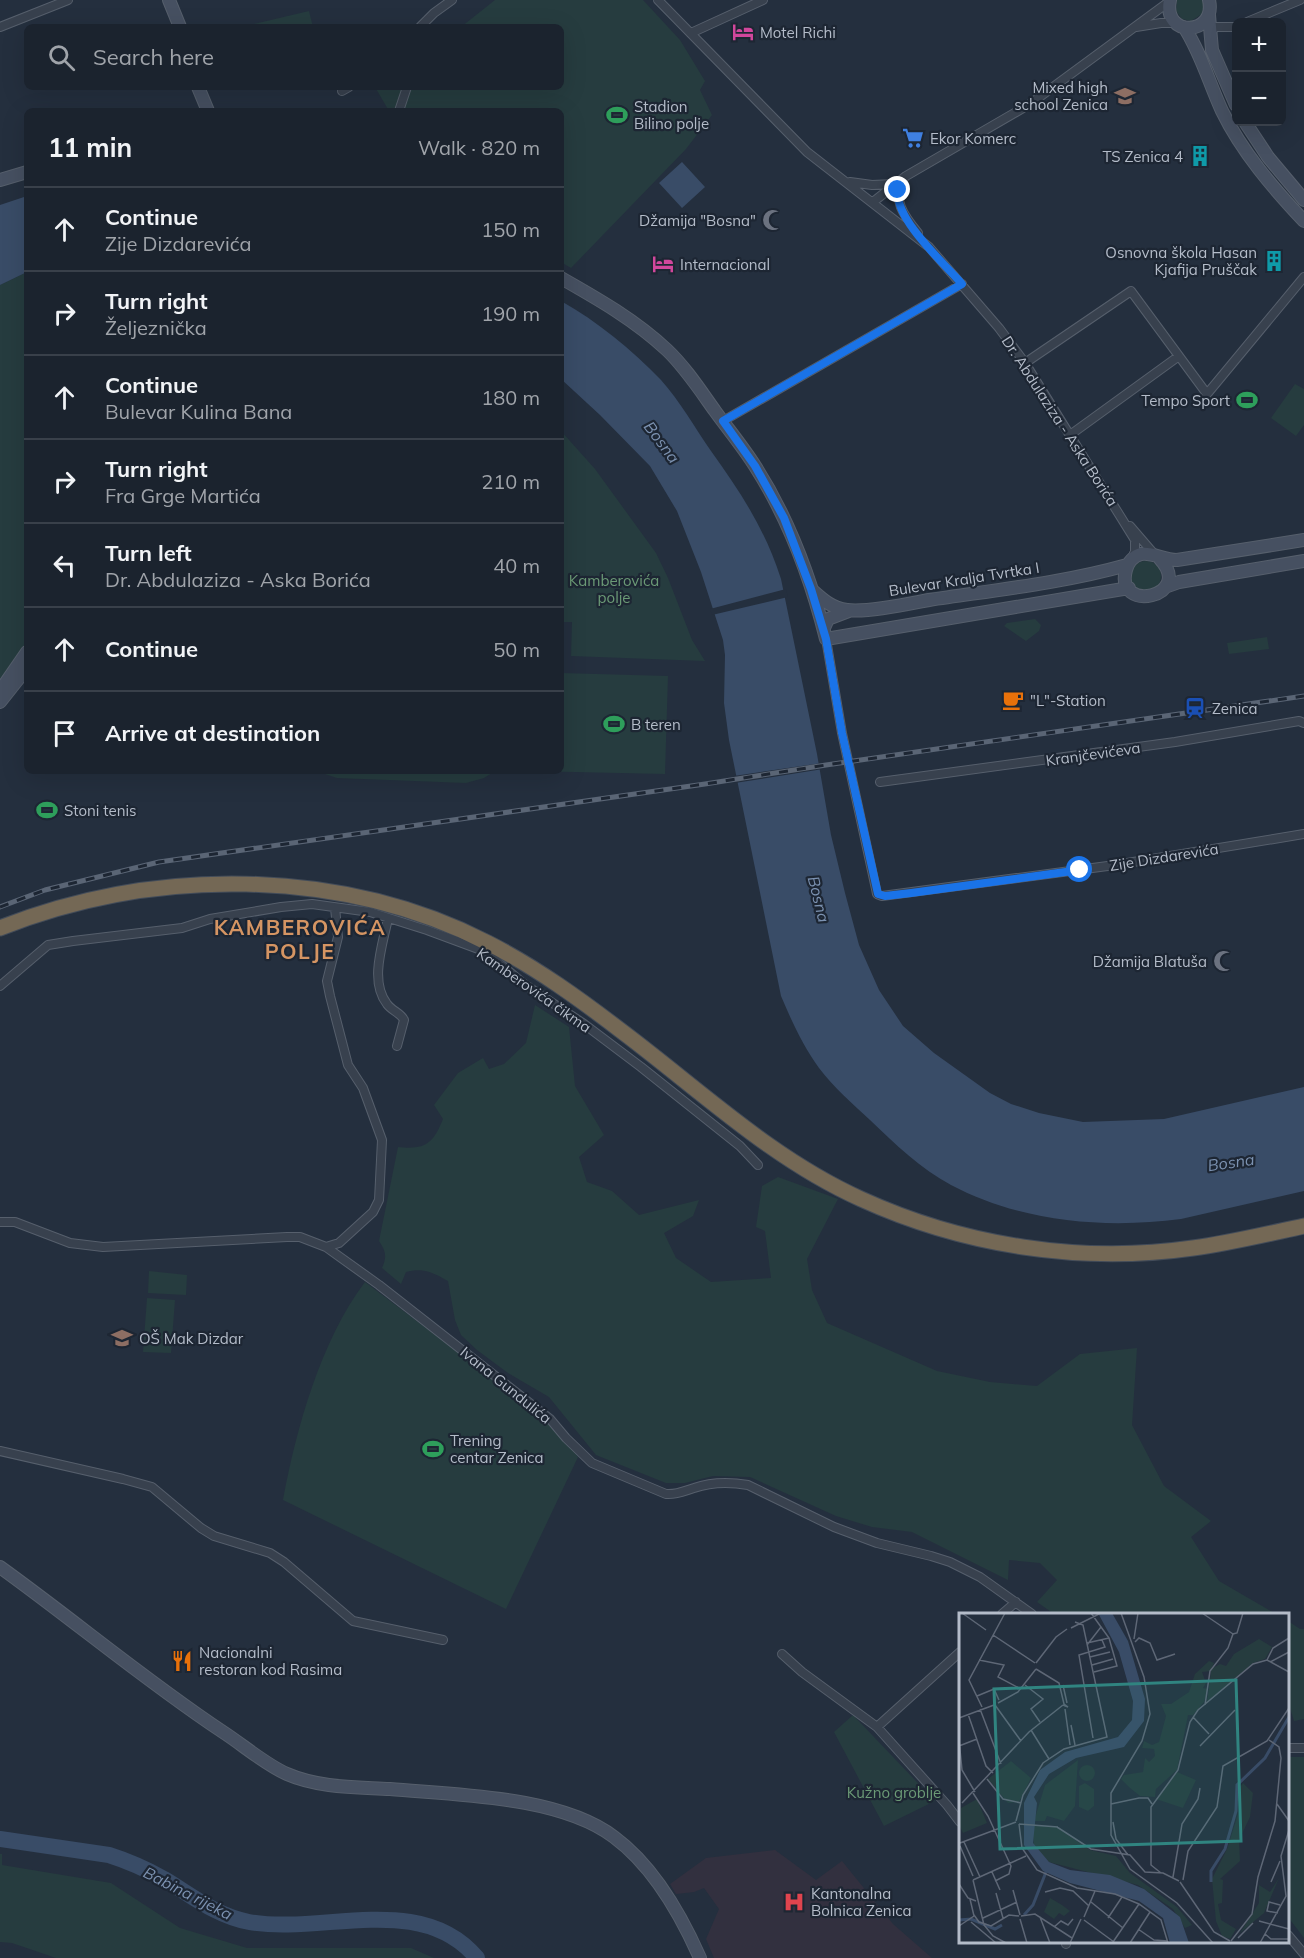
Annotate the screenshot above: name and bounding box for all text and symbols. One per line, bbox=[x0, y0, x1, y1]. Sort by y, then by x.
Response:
map controls bbox=[1232, 18, 1286, 126]
button: + bbox=[1232, 18, 1286, 72]
hotel icon: Motel Richi bbox=[731, 20, 755, 44]
place label: Motel Richi bbox=[760, 23, 836, 42]
search box bbox=[24, 24, 564, 90]
icon: search bbox=[45, 41, 78, 74]
text: Search here bbox=[93, 43, 214, 71]
button: − bbox=[1232, 72, 1286, 126]
place label: Mixed high school Zenica bbox=[1014, 78, 1108, 114]
school or university icon: Mixed high school Zenica bbox=[1113, 84, 1137, 108]
place label: Stadion Bilino polje bbox=[634, 97, 709, 133]
sports icon: Stadion Bilino polje bbox=[605, 103, 629, 127]
supermarket icon: Ekor Komerc bbox=[901, 126, 925, 150]
place label: Ekor Komerc bbox=[930, 129, 1016, 148]
text: 11 min bbox=[48, 131, 132, 164]
text: Walk · 820 m bbox=[418, 135, 540, 160]
building icon: TS Zenica 4 bbox=[1188, 144, 1212, 168]
place label: TS Zenica 4 bbox=[1103, 147, 1183, 166]
route end bbox=[884, 176, 910, 202]
text: Continue bbox=[105, 203, 198, 231]
mosque icon: Džamija "Bosna" bbox=[761, 208, 785, 232]
place label: Džamija "Bosna" bbox=[639, 211, 756, 230]
icon: ahead bbox=[48, 213, 81, 246]
text: 150 m bbox=[481, 217, 540, 242]
text: Zije Dizdarevića bbox=[105, 231, 252, 256]
place label: Osnovna škola Hasan Kjafija Pruščak bbox=[1105, 243, 1257, 279]
building icon: Osnovna škola Hasan Kjafija Pruščak bbox=[1262, 249, 1286, 273]
hotel icon: Internacional bbox=[651, 252, 675, 276]
place label: Internacional bbox=[680, 255, 770, 274]
text: Turn right bbox=[105, 287, 208, 315]
icon: right bbox=[48, 297, 81, 330]
text: 190 m bbox=[481, 301, 540, 326]
text: Željeznička bbox=[105, 315, 207, 340]
street label: Dr. Abdulaziza - Aska Borića bbox=[998, 332, 1122, 510]
text: Continue bbox=[105, 371, 198, 399]
icon: ahead bbox=[48, 381, 81, 414]
text: 180 m bbox=[481, 385, 540, 410]
sports icon: Tempo Sport bbox=[1235, 388, 1259, 412]
place label: Tempo Sport bbox=[1141, 391, 1230, 410]
text: Bulevar Kulina Bana bbox=[105, 399, 292, 424]
water label: Bosna bbox=[640, 417, 684, 467]
text: Turn right bbox=[105, 455, 208, 483]
icon: right bbox=[48, 465, 81, 498]
text: 210 m bbox=[481, 469, 540, 494]
text: Fra Grge Martića bbox=[105, 483, 261, 508]
text: Turn left bbox=[105, 539, 192, 567]
icon: left bbox=[48, 549, 81, 582]
text: 40 m bbox=[493, 553, 540, 578]
street label: Bulevar Kralja Tvrtka I bbox=[887, 558, 1041, 600]
text: Dr. Abdulaziza - Aska Borića bbox=[105, 567, 371, 592]
park label: Kamberovića polje bbox=[569, 571, 659, 607]
icon: ahead bbox=[48, 633, 81, 666]
text: Continue bbox=[105, 635, 198, 663]
text: 50 m bbox=[493, 637, 540, 662]
cafe icon: "L"-Station bbox=[1001, 688, 1025, 712]
place label: "L"-Station bbox=[1030, 691, 1106, 710]
station icon: Zenica bbox=[1183, 696, 1207, 720]
place label: Zenica bbox=[1212, 699, 1258, 718]
sports icon: B teren bbox=[602, 712, 626, 736]
place label: B teren bbox=[631, 715, 681, 734]
icon: arrive bbox=[48, 717, 81, 750]
text: Arrive at destination bbox=[105, 719, 320, 747]
street label: Kranjčevićeva bbox=[1045, 738, 1141, 770]
sports icon: Stoni tenis bbox=[35, 798, 59, 822]
place label: Stoni tenis bbox=[64, 801, 136, 820]
street label: Zije Dizdarevića bbox=[1108, 839, 1220, 875]
route start bbox=[1066, 856, 1092, 882]
water label: Bosna bbox=[804, 874, 834, 925]
district label: KAMBEROVIĆA POLJE bbox=[214, 914, 386, 964]
street label: Kamberovića čikma bbox=[473, 943, 595, 1037]
mosque icon: Džamija Blatuša bbox=[1212, 949, 1236, 973]
place label: Džamija Blatuša bbox=[1093, 952, 1207, 971]
water label: Bosna bbox=[1206, 1149, 1256, 1175]
school or university icon: OŠ Mak Dizdar bbox=[110, 1326, 134, 1350]
place label: OŠ Mak Dizdar bbox=[139, 1329, 244, 1348]
street label: Ivana Gundulića bbox=[457, 1342, 555, 1428]
place label: Trening centar Zenica bbox=[450, 1431, 543, 1467]
sports icon: Trening centar Zenica bbox=[421, 1437, 445, 1461]
inset map bbox=[959, 1613, 1289, 1943]
place label: Nacionalni restoran kod Rasima bbox=[199, 1643, 342, 1679]
restaurant icon: Nacionalni restoran kod Rasima bbox=[170, 1649, 194, 1673]
park label: Kužno groblje bbox=[847, 1783, 941, 1802]
water label: Babina rijeka bbox=[140, 1862, 236, 1924]
place label: Kantonalna Bolnica Zenica bbox=[811, 1884, 912, 1920]
hospital icon: Kantonalna Bolnica Zenica bbox=[782, 1890, 806, 1914]

